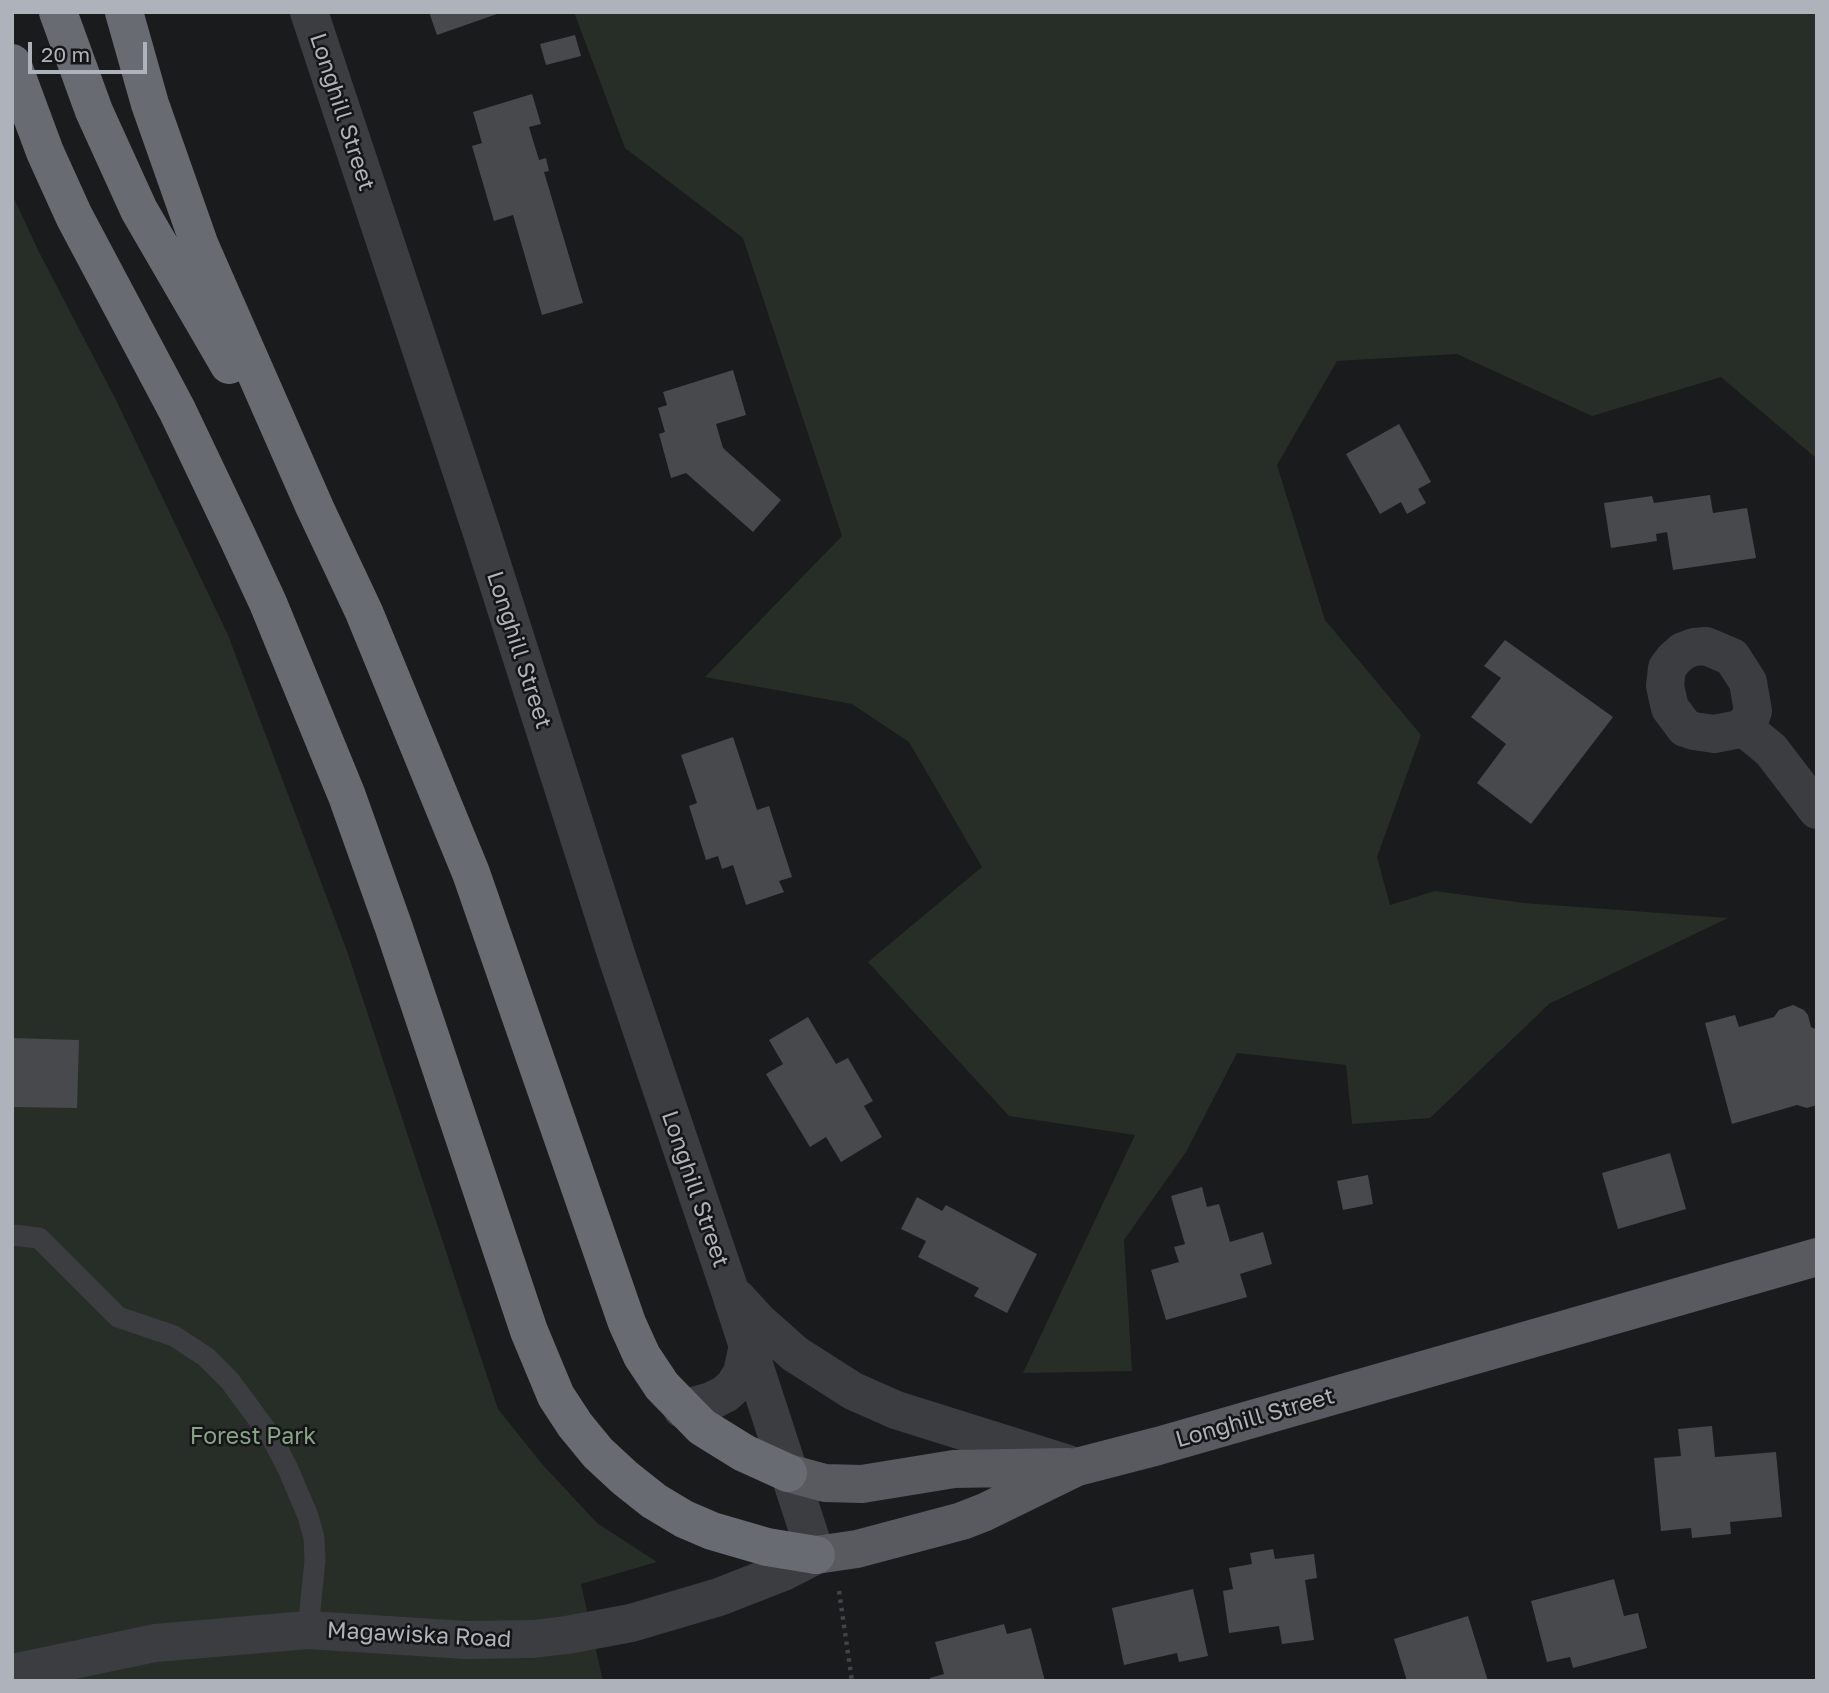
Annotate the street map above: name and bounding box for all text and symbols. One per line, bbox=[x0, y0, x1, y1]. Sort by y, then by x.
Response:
scale bar bbox=[32, 28, 150, 72]
street label: Longhill Street bbox=[304, 30, 380, 194]
text: 20 m bbox=[41, 41, 90, 67]
street label: Longhill Street bbox=[481, 568, 557, 732]
street label: Longhill Street bbox=[655, 1107, 735, 1271]
street label: Longhill Street bbox=[1172, 1382, 1338, 1454]
park label: Forest Park bbox=[190, 1423, 316, 1451]
street label: Magawiska Road bbox=[326, 1616, 512, 1654]

